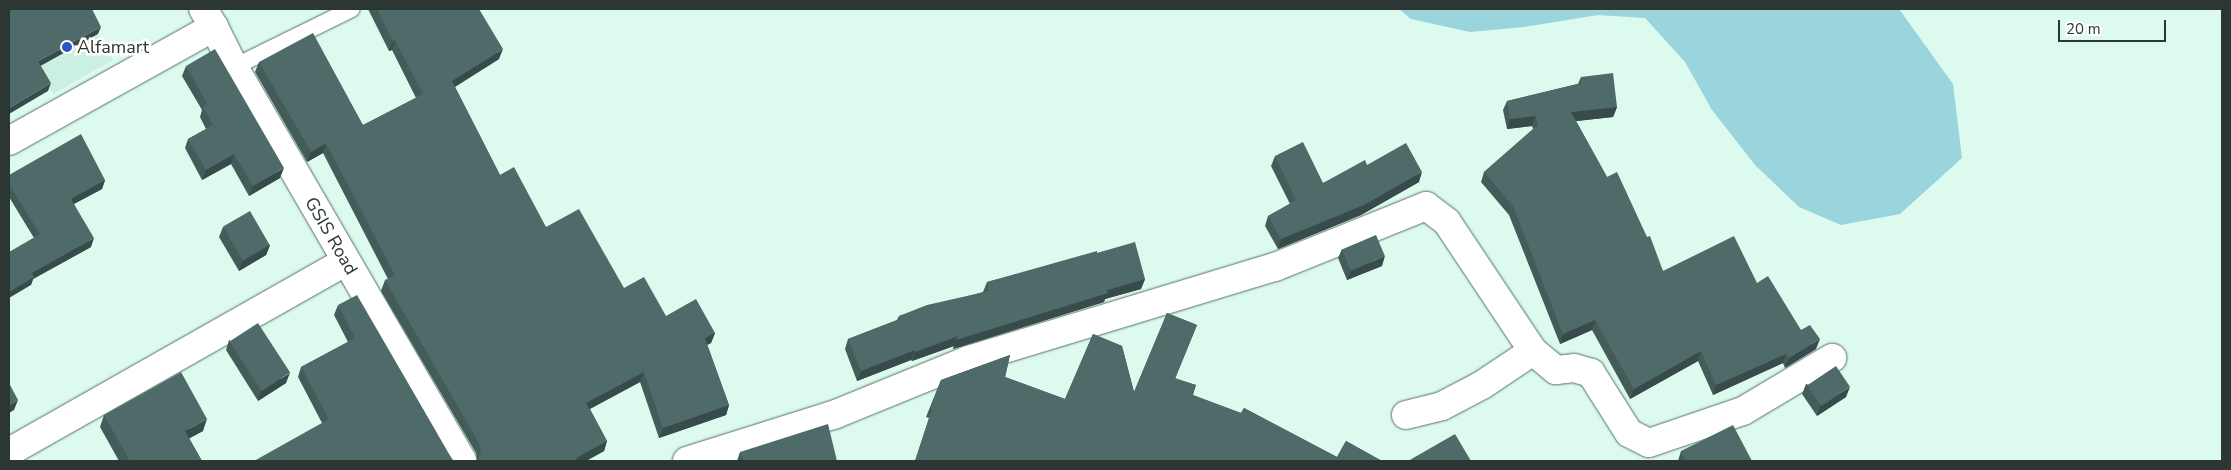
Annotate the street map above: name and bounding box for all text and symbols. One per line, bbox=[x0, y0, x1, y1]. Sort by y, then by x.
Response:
scale bar bbox=[2061, 10, 2168, 42]
text: 20 m bbox=[2066, 19, 2101, 39]
place label: Alfamart bbox=[77, 36, 149, 58]
marker: Alfamart bbox=[61, 41, 73, 53]
street label: GSIS Road bbox=[300, 193, 362, 279]

